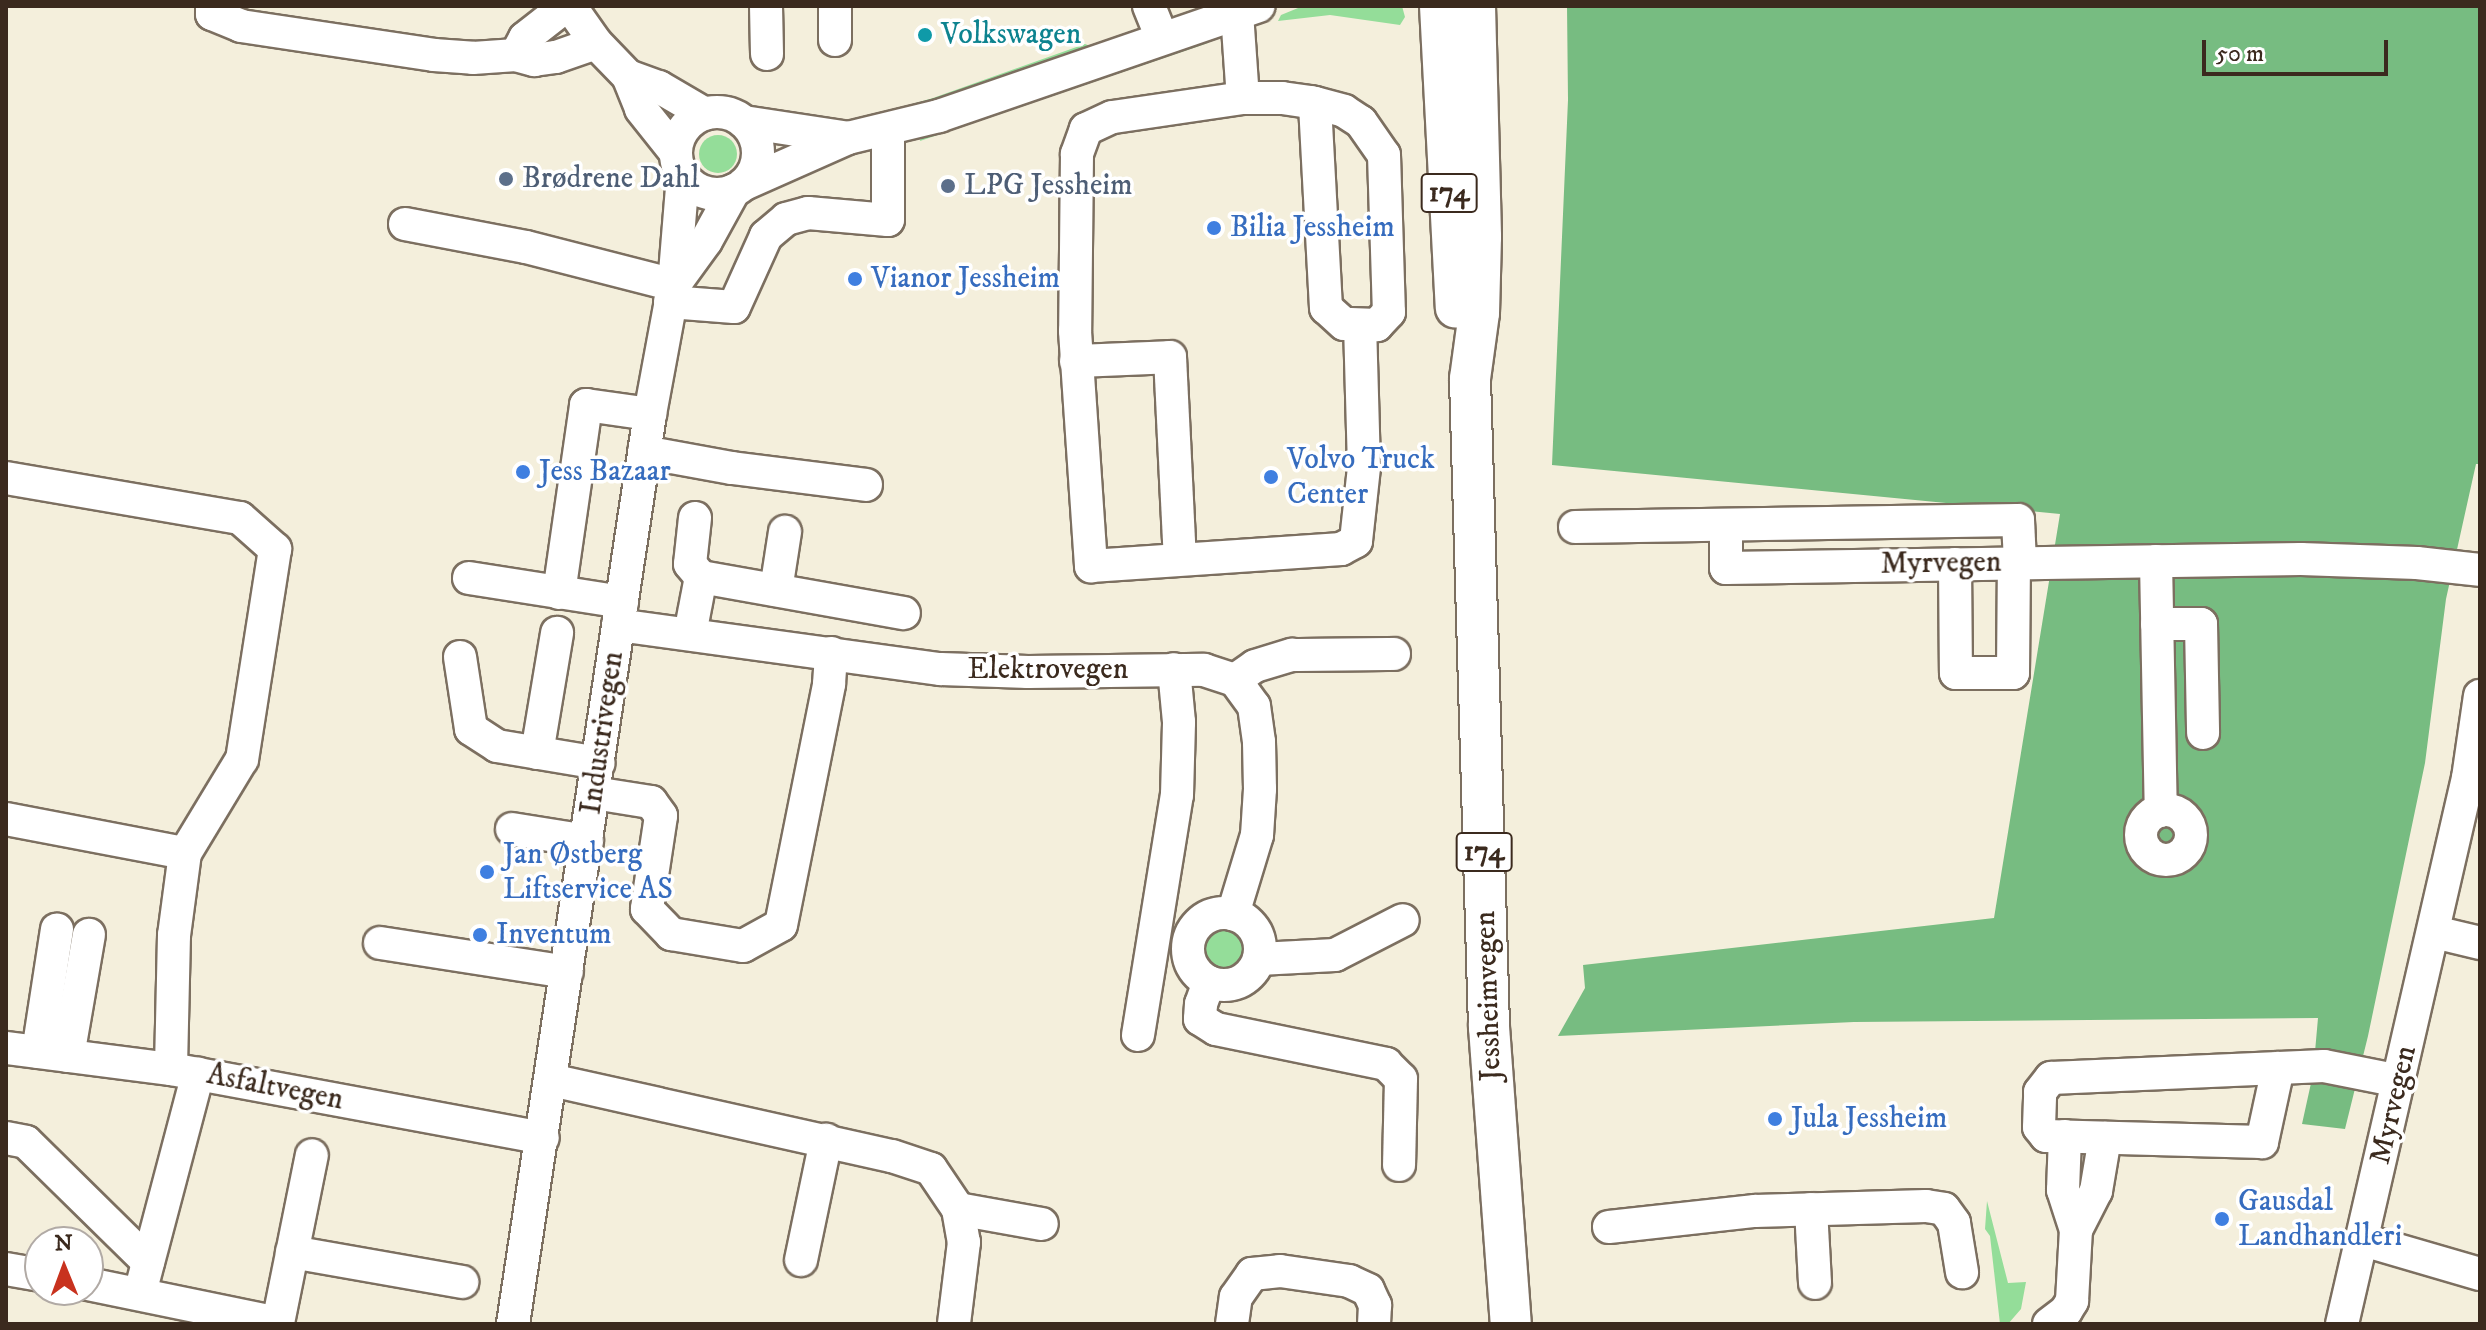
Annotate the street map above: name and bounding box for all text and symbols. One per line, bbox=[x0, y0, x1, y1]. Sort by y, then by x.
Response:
place label: Volkswagen bbox=[941, 17, 1081, 53]
scale bar bbox=[2206, 24, 2392, 74]
marker: Volkswagen bbox=[916, 26, 934, 44]
text: 50 m bbox=[2216, 39, 2264, 69]
place label: Brødrene Dahl bbox=[522, 161, 699, 197]
place label: LPG Jessheim bbox=[964, 168, 1133, 204]
road number: 174 bbox=[1419, 169, 1479, 217]
marker: Brødrene Dahl bbox=[497, 170, 515, 188]
marker: LPG Jessheim bbox=[939, 177, 957, 195]
place label: Bilia Jessheim bbox=[1230, 210, 1395, 246]
marker: Bilia Jessheim bbox=[1205, 219, 1223, 237]
place label: Vianor Jessheim bbox=[871, 261, 1060, 297]
marker: Vianor Jessheim bbox=[846, 270, 864, 288]
place label: Volvo Truck Center bbox=[1287, 442, 1435, 512]
place label: Jess Bazaar bbox=[539, 454, 671, 490]
marker: Jess Bazaar bbox=[514, 463, 532, 481]
marker: Volvo Truck Center bbox=[1262, 468, 1280, 486]
street label: Myrvegen bbox=[1880, 545, 2002, 583]
street label: Industrivegen bbox=[574, 649, 632, 817]
street label: Elektrovegen bbox=[968, 652, 1128, 688]
road number: 174 bbox=[1454, 828, 1514, 876]
place label: Jan Østberg Liftservice AS bbox=[503, 837, 673, 908]
marker: Jan Østberg Liftservice AS bbox=[478, 863, 496, 881]
street label: Jessheimvegen bbox=[1468, 910, 1510, 1082]
place label: Inventum bbox=[496, 917, 612, 953]
marker: Inventum bbox=[471, 926, 489, 944]
street label: Myrvegen bbox=[2363, 1042, 2425, 1168]
street label: Asfaltvegen bbox=[204, 1057, 346, 1119]
place label: Jula Jessheim bbox=[1791, 1101, 1947, 1137]
marker: Jula Jessheim bbox=[1766, 1110, 1784, 1128]
place label: Gausdal Landhandleri bbox=[2238, 1184, 2402, 1254]
marker: Gausdal Landhandleri bbox=[2213, 1210, 2231, 1228]
north arrow bbox=[24, 1226, 104, 1306]
text: N bbox=[54, 1230, 73, 1257]

